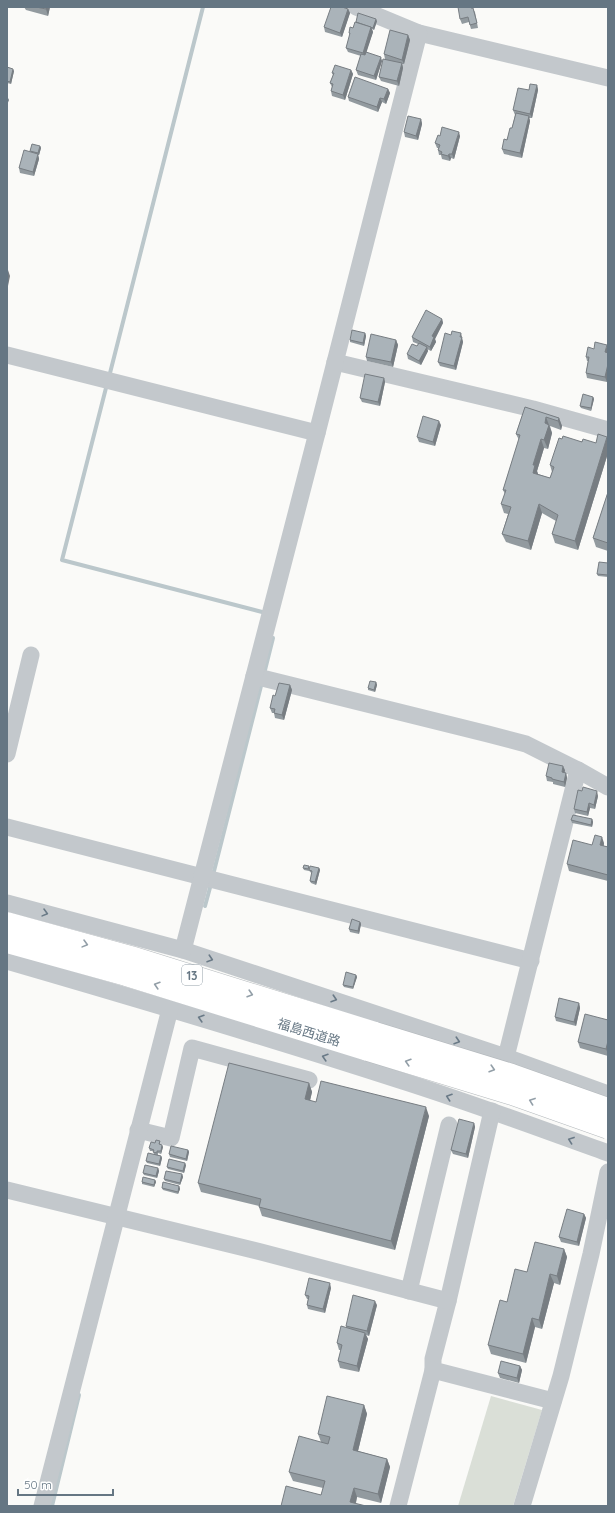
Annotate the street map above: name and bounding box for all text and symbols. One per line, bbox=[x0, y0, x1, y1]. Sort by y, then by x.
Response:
one-way arrow bbox=[41, 908, 48, 917]
one-way arrow bbox=[81, 939, 88, 948]
one-way arrow bbox=[207, 954, 214, 963]
road number: 13 bbox=[182, 965, 202, 985]
one-way arrow bbox=[154, 981, 161, 990]
one-way arrow bbox=[246, 989, 253, 998]
one-way arrow bbox=[330, 995, 337, 1003]
one-way arrow bbox=[198, 1014, 205, 1023]
street label: 福島西道路 bbox=[276, 1015, 342, 1049]
one-way arrow bbox=[454, 1036, 461, 1044]
one-way arrow bbox=[322, 1053, 329, 1062]
one-way arrow bbox=[404, 1058, 411, 1067]
one-way arrow bbox=[489, 1064, 496, 1073]
one-way arrow bbox=[445, 1093, 452, 1101]
one-way arrow bbox=[528, 1097, 535, 1106]
one-way arrow bbox=[568, 1136, 575, 1145]
scale bar bbox=[18, 1471, 113, 1497]
text: 50 m bbox=[24, 1477, 52, 1492]

